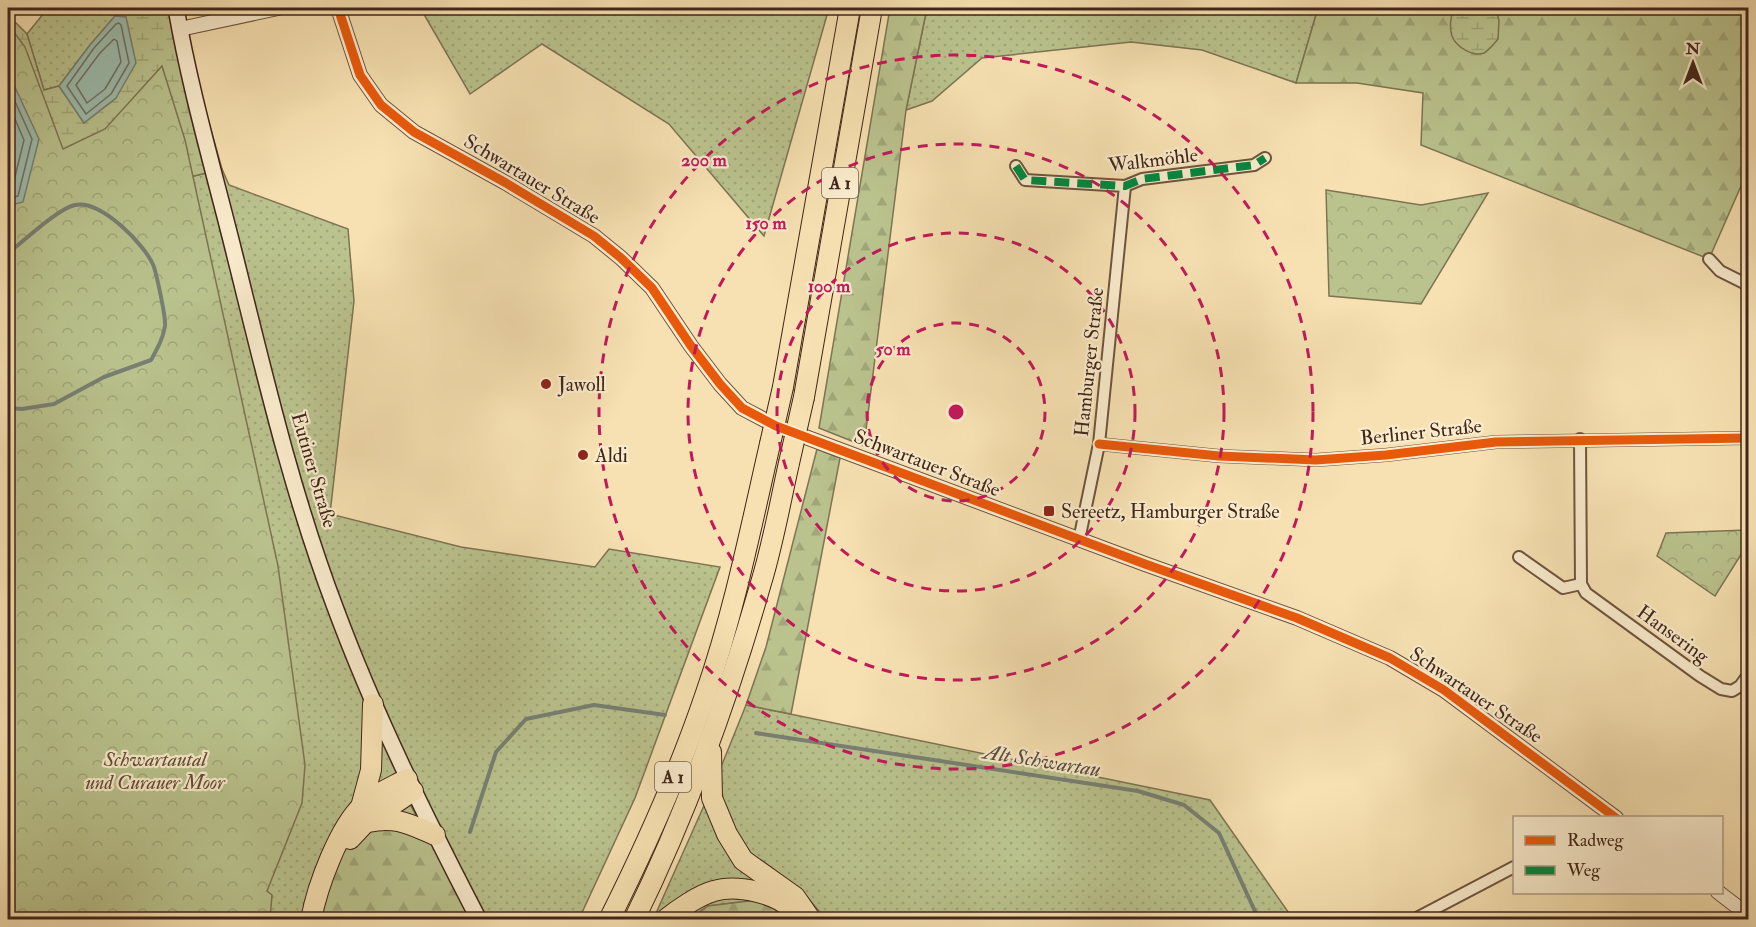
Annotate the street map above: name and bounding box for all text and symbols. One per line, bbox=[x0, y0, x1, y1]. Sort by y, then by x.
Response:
north arrow bbox=[1663, 33, 1723, 93]
text: N bbox=[1685, 39, 1701, 59]
street label: Schwartauer Straße bbox=[459, 128, 605, 230]
street label: Walkmöhle bbox=[1106, 142, 1199, 178]
text: 200 m bbox=[681, 149, 728, 172]
road number: A 1 bbox=[822, 168, 858, 198]
text: 150 m bbox=[745, 212, 788, 235]
text: 100 m bbox=[808, 275, 851, 298]
street label: Hamburger Straße bbox=[1069, 286, 1109, 438]
text: 50 m bbox=[876, 338, 911, 361]
place label: Jawoll bbox=[557, 372, 606, 397]
marker: Jawoll bbox=[539, 377, 553, 391]
centre of rings bbox=[946, 402, 966, 422]
street label: Eutiner Straße bbox=[286, 409, 342, 531]
street label: Berliner Straße bbox=[1359, 413, 1483, 451]
street label: Schwartauer Straße bbox=[850, 424, 1004, 502]
place label: Aldi bbox=[594, 443, 628, 468]
marker: Aldi bbox=[576, 448, 590, 462]
place label: Sereetz, Hamburger Straße bbox=[1061, 499, 1280, 524]
marker: Sereetz, Hamburger Straße bbox=[1042, 504, 1056, 518]
street label: Hansering bbox=[1632, 599, 1715, 669]
street label: Schwartauer Straße bbox=[1405, 641, 1547, 749]
water label: Alt Schwartau bbox=[979, 738, 1103, 784]
park label: Schwartautal und Curauer Moor bbox=[85, 747, 226, 795]
road number: A 1 bbox=[655, 762, 691, 792]
legend bbox=[1513, 816, 1723, 894]
text: Radweg bbox=[1567, 829, 1625, 852]
text: Weg bbox=[1566, 859, 1601, 882]

